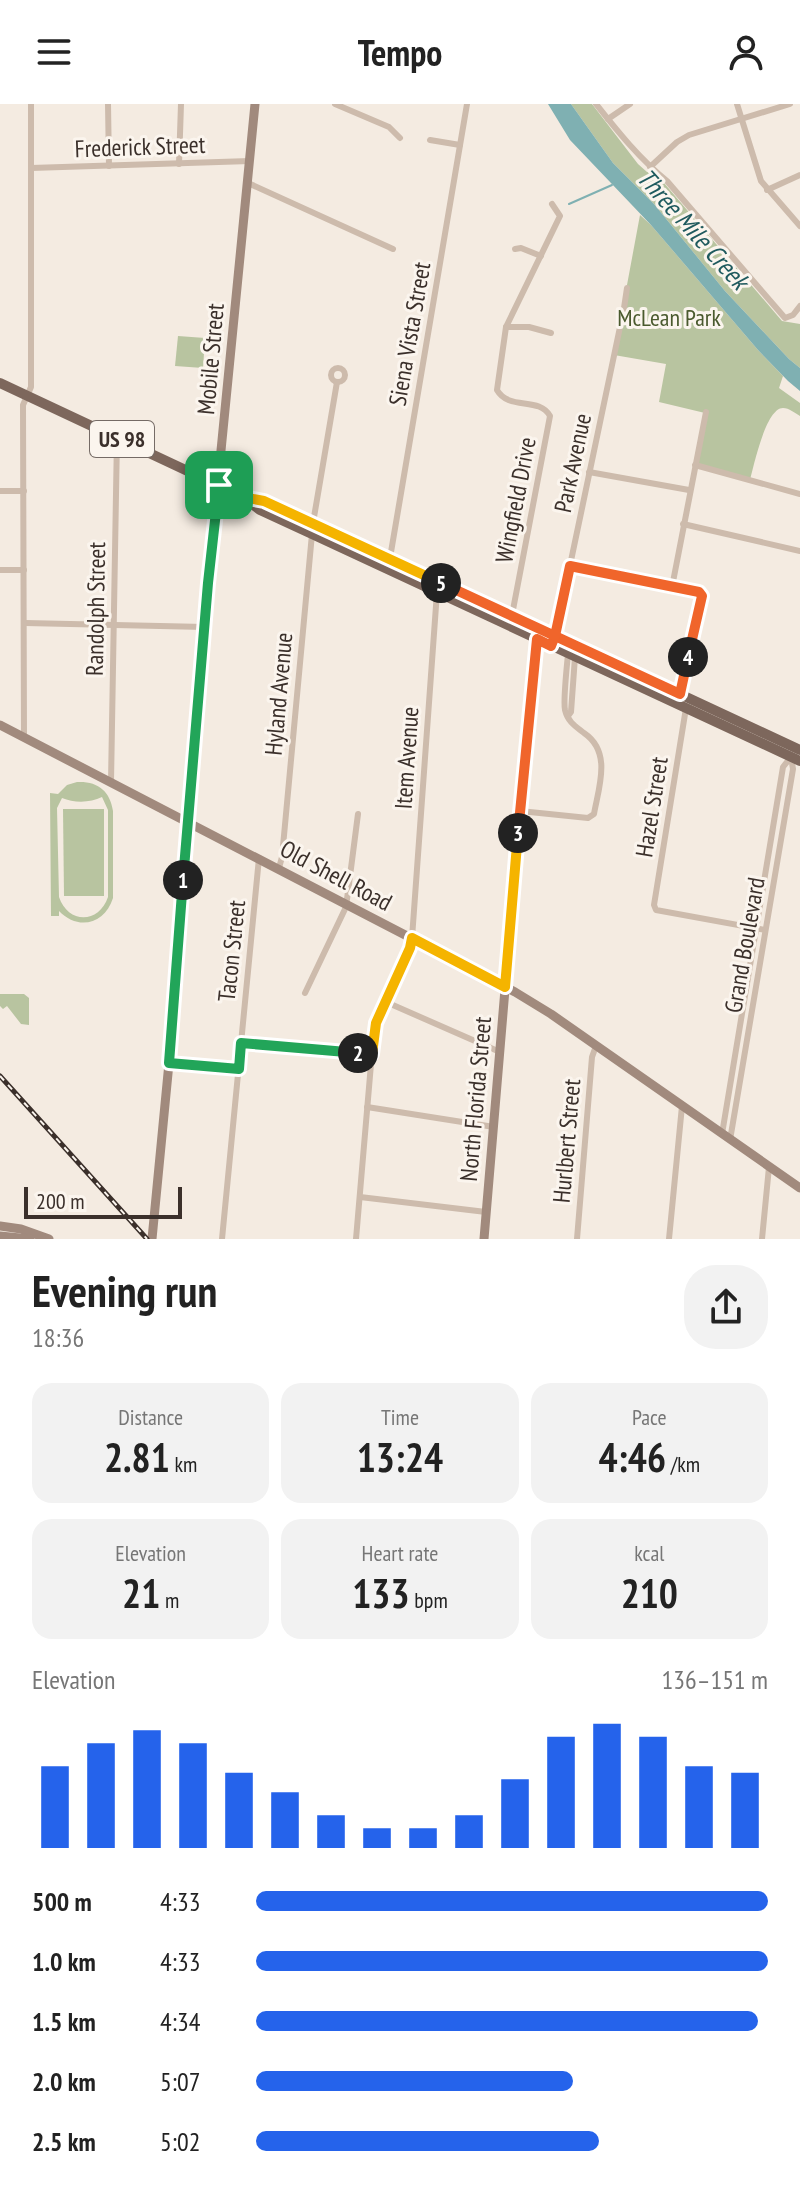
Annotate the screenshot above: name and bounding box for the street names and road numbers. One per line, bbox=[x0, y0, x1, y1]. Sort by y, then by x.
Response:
street label: Frederick Street bbox=[74, 129, 206, 164]
street label: Siena Vista Street bbox=[382, 259, 437, 408]
street label: Mobile Street bbox=[190, 302, 231, 416]
street label: Park Avenue bbox=[547, 411, 598, 515]
road number: US 98 bbox=[90, 421, 154, 457]
street label: Wingfield Drive bbox=[488, 434, 543, 565]
street label: Randolph Street bbox=[79, 541, 112, 676]
street label: Hyland Avenue bbox=[258, 631, 299, 757]
street label: Item Avenue bbox=[387, 706, 426, 810]
street label: Hazel Street bbox=[628, 754, 675, 859]
street label: Old Shell Road bbox=[275, 833, 397, 918]
street label: Grand Boulevard bbox=[717, 875, 772, 1015]
street label: Tacon Street bbox=[211, 898, 252, 1003]
street label: North Florida Street bbox=[453, 1015, 498, 1183]
street label: Hurlbert Street bbox=[546, 1077, 587, 1204]

